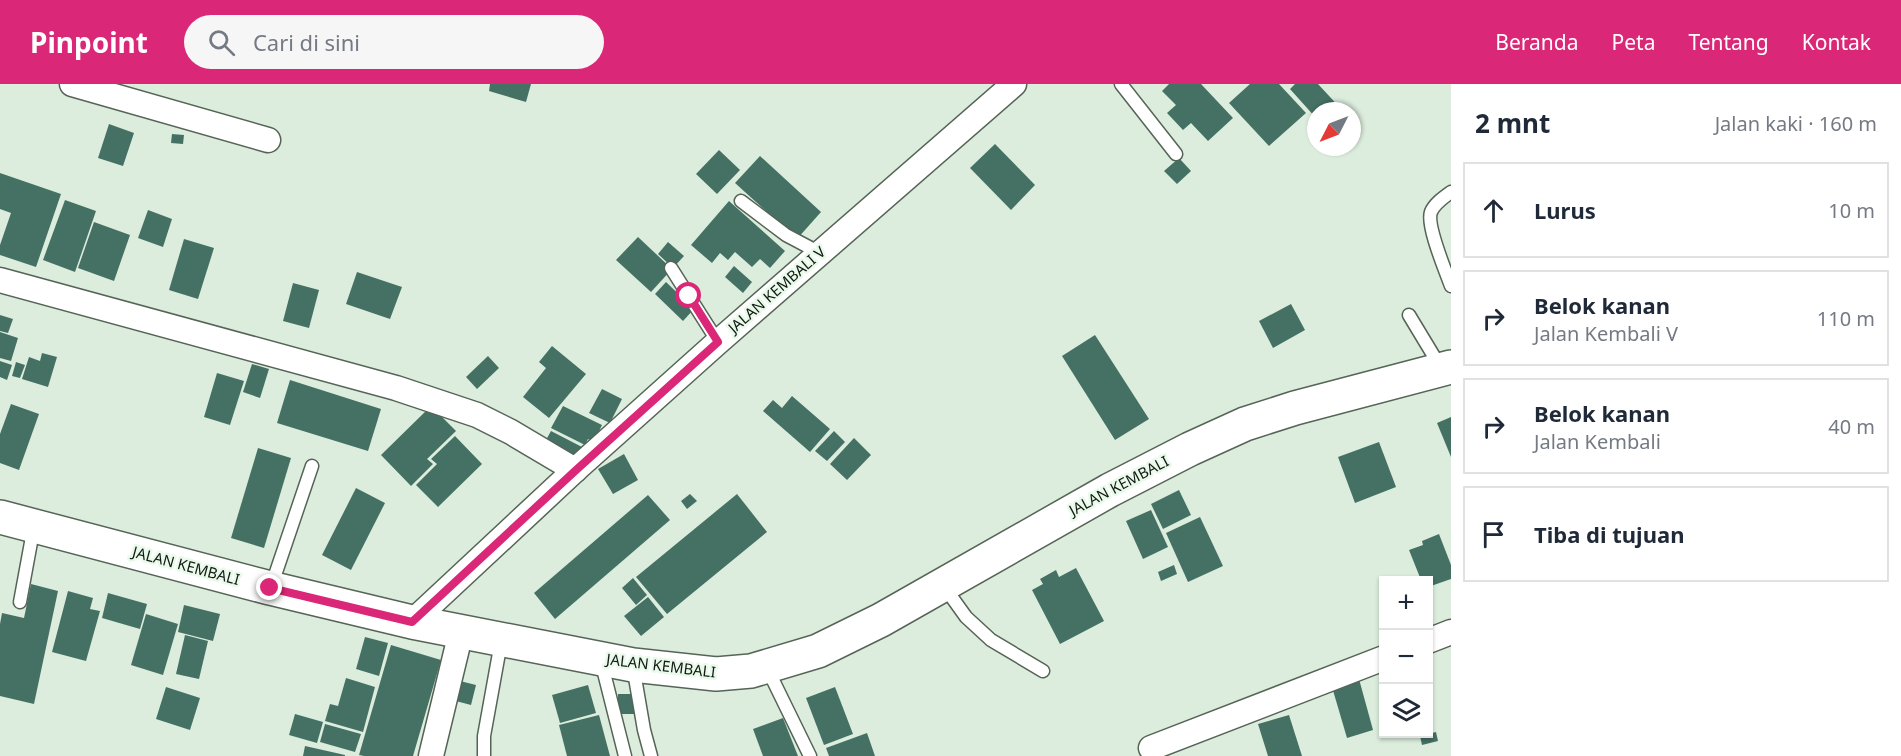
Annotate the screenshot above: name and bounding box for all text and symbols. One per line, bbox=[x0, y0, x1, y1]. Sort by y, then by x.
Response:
search box bbox=[184, 15, 604, 69]
text: Pinpoint bbox=[30, 23, 148, 61]
icon: search bbox=[205, 26, 238, 59]
text: Cari di sini bbox=[253, 27, 360, 57]
text: Beranda bbox=[1495, 28, 1579, 56]
text: Peta bbox=[1612, 28, 1655, 56]
text: Tentang bbox=[1688, 28, 1769, 56]
text: Kontak bbox=[1802, 28, 1871, 56]
north arrow bbox=[1307, 102, 1361, 156]
text: 2 mnt bbox=[1475, 105, 1550, 141]
text: Jalan kaki · 160 m bbox=[1715, 110, 1877, 137]
icon: ahead bbox=[1477, 194, 1510, 227]
text: Lurus bbox=[1534, 195, 1596, 225]
text: 10 m bbox=[1828, 197, 1875, 224]
street label: JALAN KEMBALI V bbox=[722, 241, 829, 338]
route start bbox=[675, 282, 701, 308]
text: Belok kanan bbox=[1534, 290, 1670, 320]
icon: right bbox=[1477, 302, 1510, 335]
text: 110 m bbox=[1817, 305, 1875, 332]
text: Jalan Kembali V bbox=[1534, 320, 1678, 347]
text: Belok kanan bbox=[1534, 398, 1670, 428]
icon: right bbox=[1477, 410, 1510, 443]
text: 40 m bbox=[1828, 413, 1875, 440]
text: Jalan Kembali bbox=[1534, 428, 1661, 455]
street label: JALAN KEMBALI bbox=[1064, 450, 1172, 521]
icon: arrive bbox=[1477, 518, 1510, 551]
text: Tiba di tujuan bbox=[1534, 519, 1684, 549]
street label: JALAN KEMBALI bbox=[129, 541, 242, 589]
route end bbox=[256, 574, 282, 600]
map controls bbox=[1379, 576, 1433, 738]
button: + bbox=[1379, 576, 1433, 630]
button: − bbox=[1379, 630, 1433, 684]
street label: JALAN KEMBALI bbox=[603, 648, 717, 682]
button: layers bbox=[1379, 684, 1433, 738]

